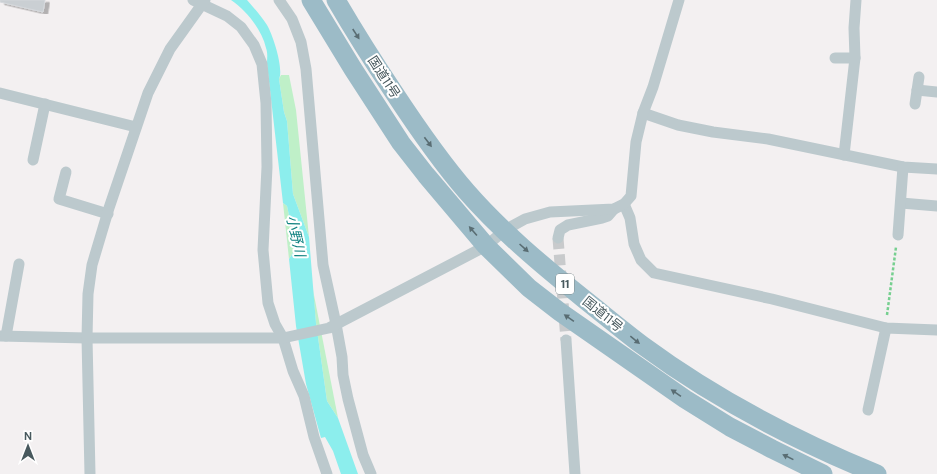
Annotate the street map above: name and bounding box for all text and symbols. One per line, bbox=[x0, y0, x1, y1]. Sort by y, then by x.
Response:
one-way arrow bbox=[352, 28, 360, 39]
street label: 国道11号 bbox=[364, 53, 404, 101]
one-way arrow bbox=[423, 136, 432, 147]
water label: 小野川 bbox=[283, 214, 310, 260]
one-way arrow bbox=[469, 225, 478, 236]
one-way arrow bbox=[520, 243, 529, 252]
road number: 11 bbox=[556, 274, 574, 294]
street label: 国道11号 bbox=[579, 293, 627, 335]
one-way arrow bbox=[564, 314, 574, 322]
one-way arrow bbox=[630, 335, 641, 344]
one-way arrow bbox=[670, 389, 681, 397]
north arrow bbox=[8, 426, 48, 466]
text: N bbox=[24, 429, 32, 443]
one-way arrow bbox=[783, 454, 794, 460]

